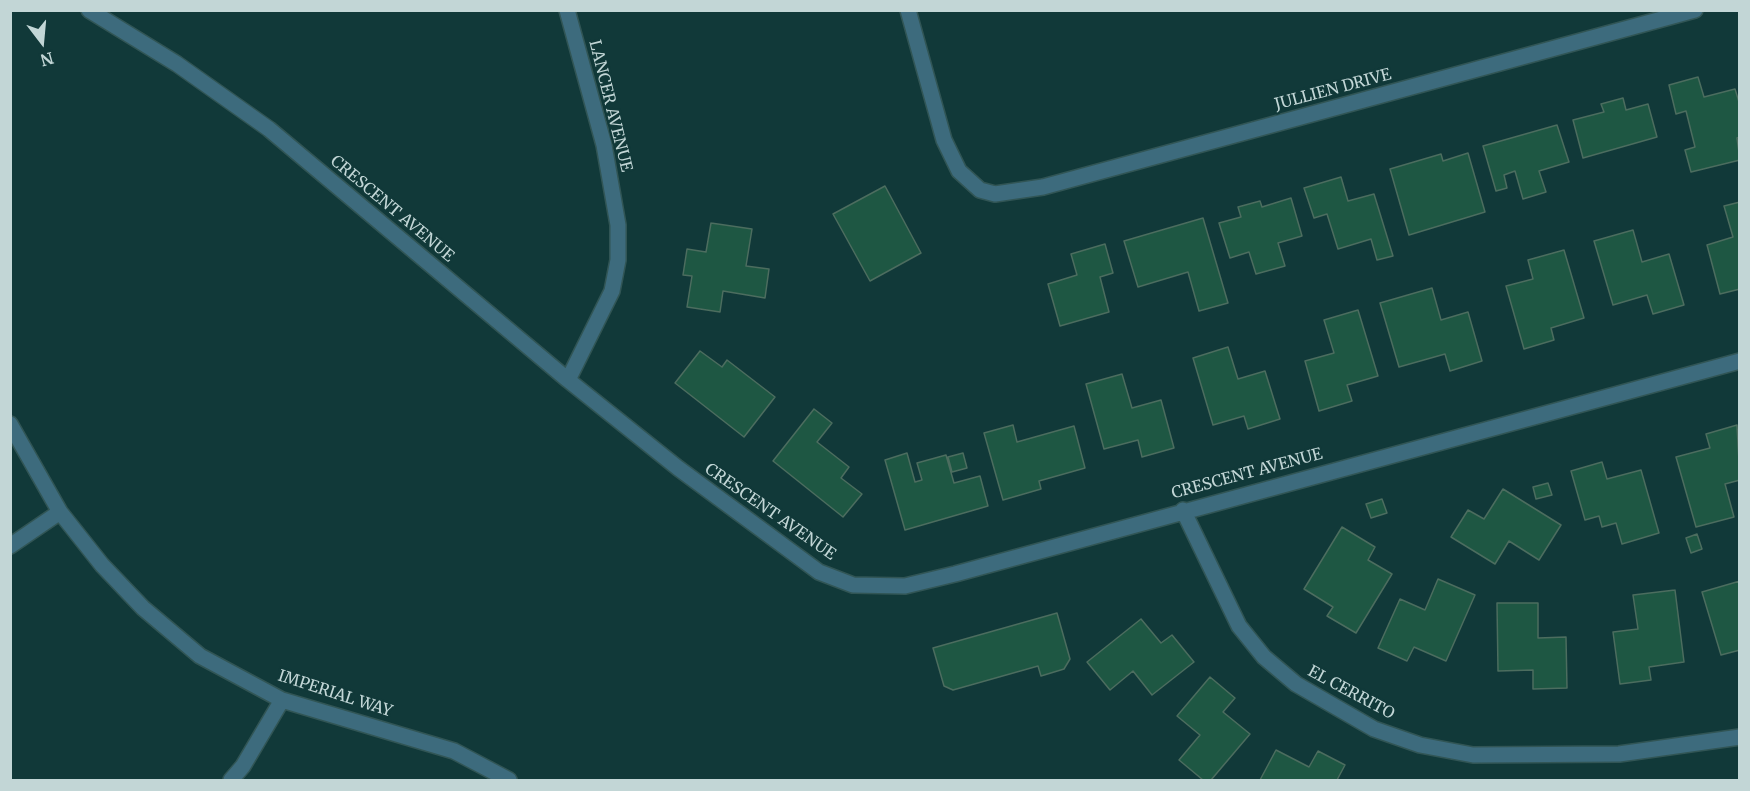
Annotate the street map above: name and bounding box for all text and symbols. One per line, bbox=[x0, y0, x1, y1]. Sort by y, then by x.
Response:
north arrow bbox=[12, 12, 72, 72]
street label: LANCER AVENUE bbox=[584, 38, 636, 174]
text: N bbox=[38, 48, 56, 71]
street label: JULLIEN DRIVE bbox=[1273, 65, 1393, 115]
street label: CRESCENT AVENUE bbox=[326, 152, 458, 266]
street label: CRESCENT AVENUE bbox=[1169, 445, 1325, 503]
street label: CRESCENT AVENUE bbox=[701, 460, 839, 564]
street label: EL CERRITO bbox=[1304, 662, 1398, 724]
street label: IMPERIAL WAY bbox=[275, 666, 395, 722]

